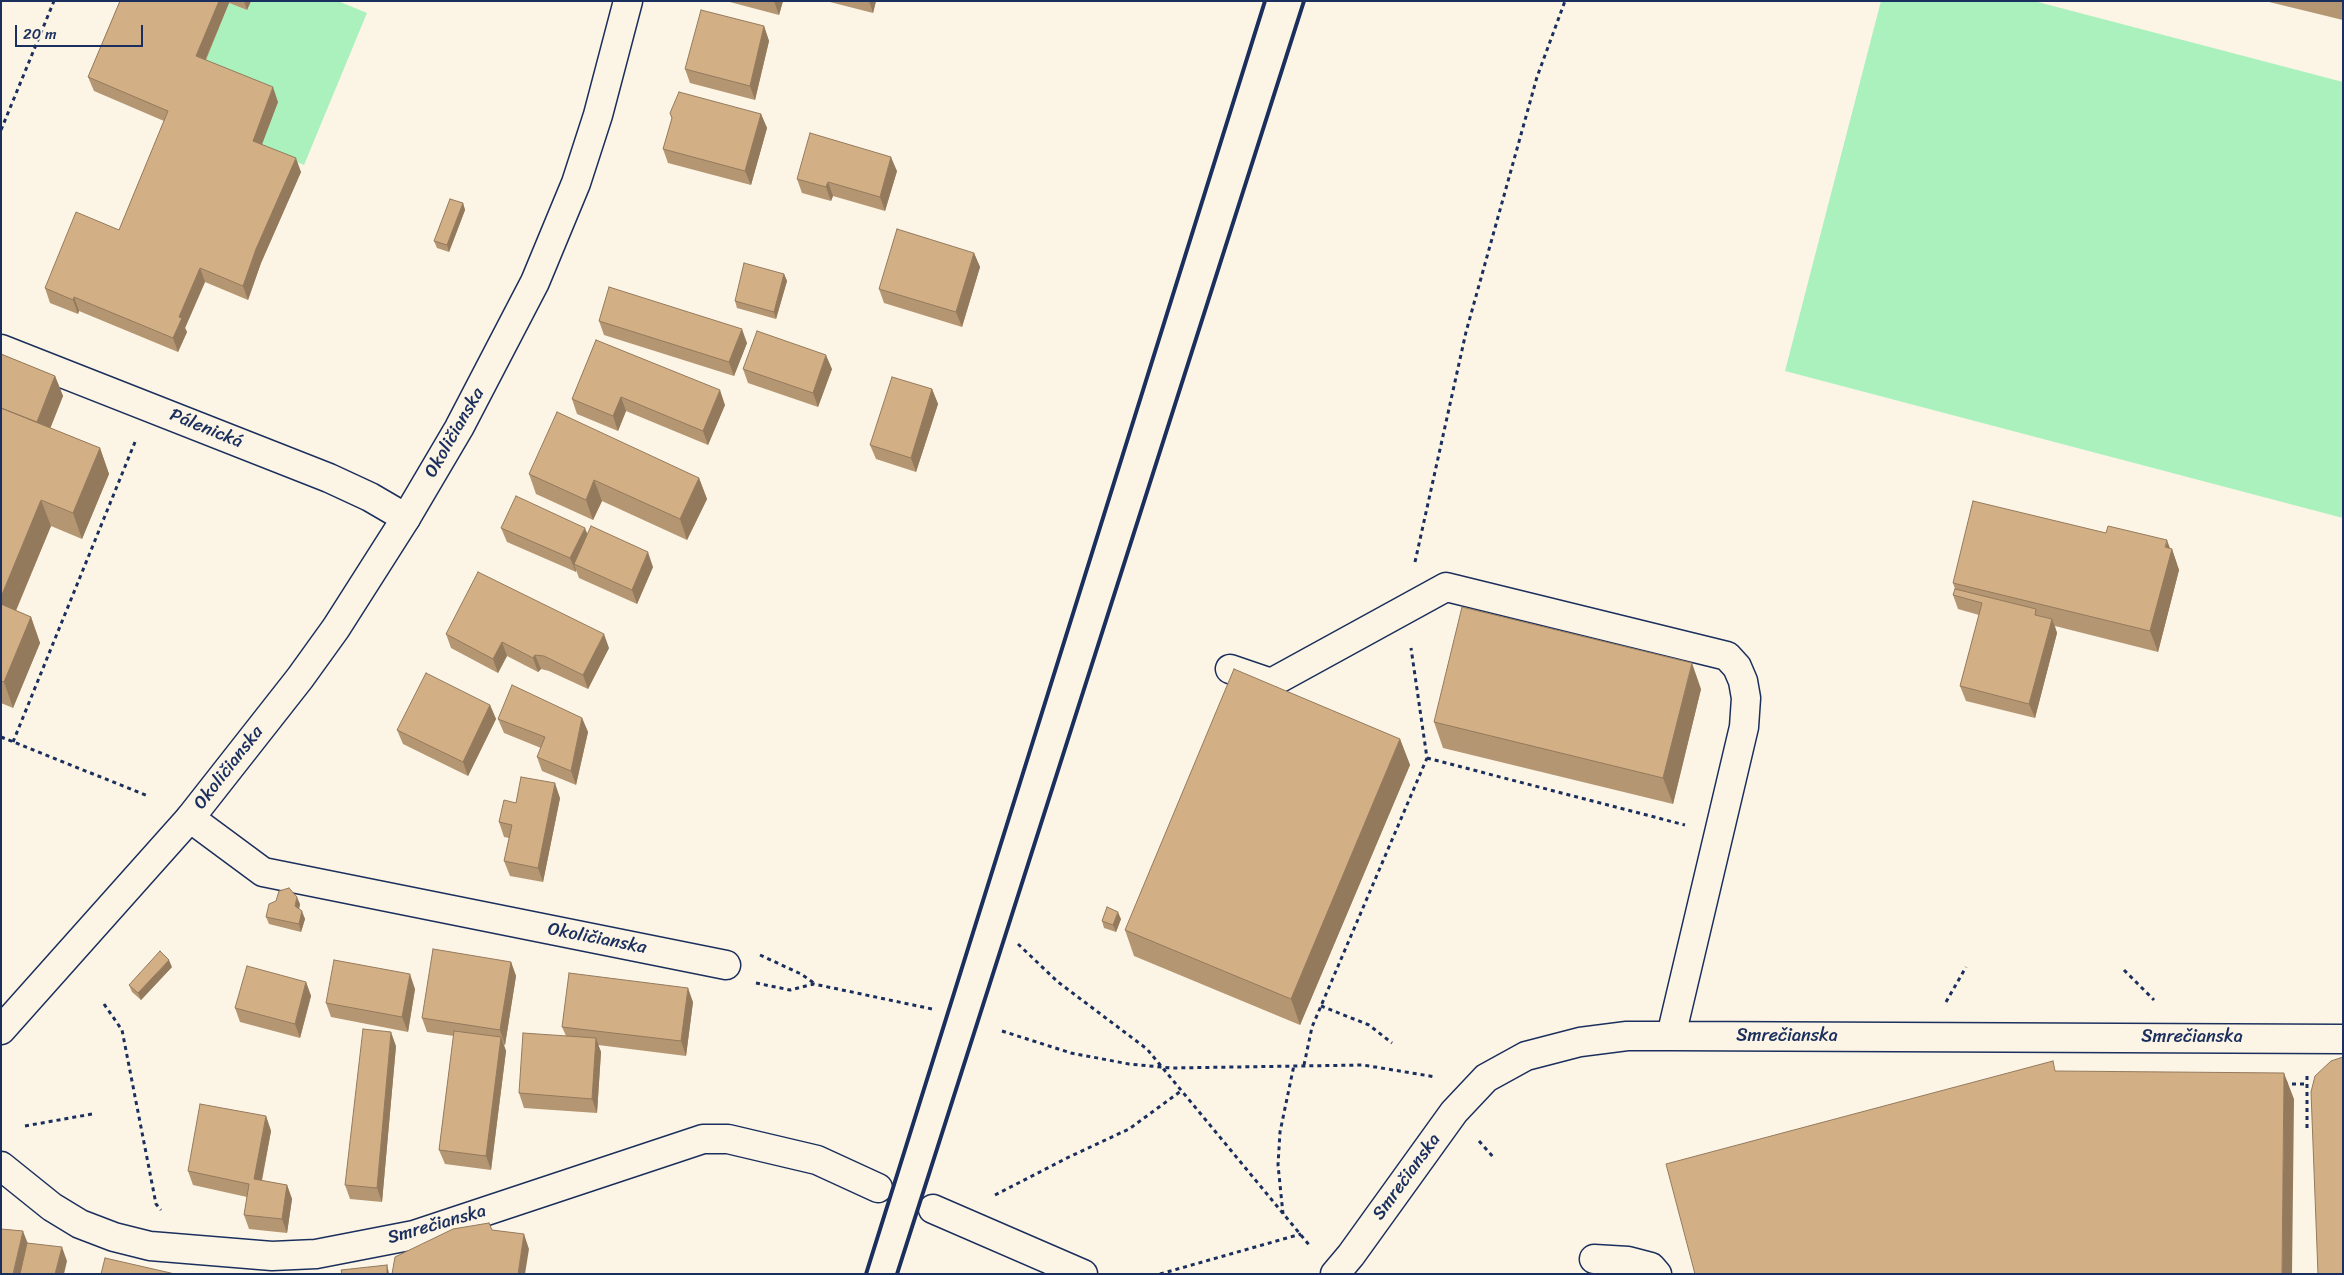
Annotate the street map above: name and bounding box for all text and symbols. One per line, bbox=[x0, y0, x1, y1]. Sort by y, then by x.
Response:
scale bar bbox=[18, 15, 145, 47]
text: 20 m bbox=[23, 21, 57, 47]
street label: Okoličianska bbox=[421, 384, 489, 482]
street label: Pálenická bbox=[166, 405, 246, 453]
street label: Okoličianska bbox=[190, 722, 268, 814]
street label: Okoličianska bbox=[546, 919, 648, 959]
street label: Smrečianska bbox=[1736, 1025, 1838, 1047]
street label: Smrečianska bbox=[2141, 1026, 2243, 1048]
street label: Smrečianska bbox=[1368, 1130, 1446, 1224]
street label: Smrečianska bbox=[385, 1201, 489, 1249]

